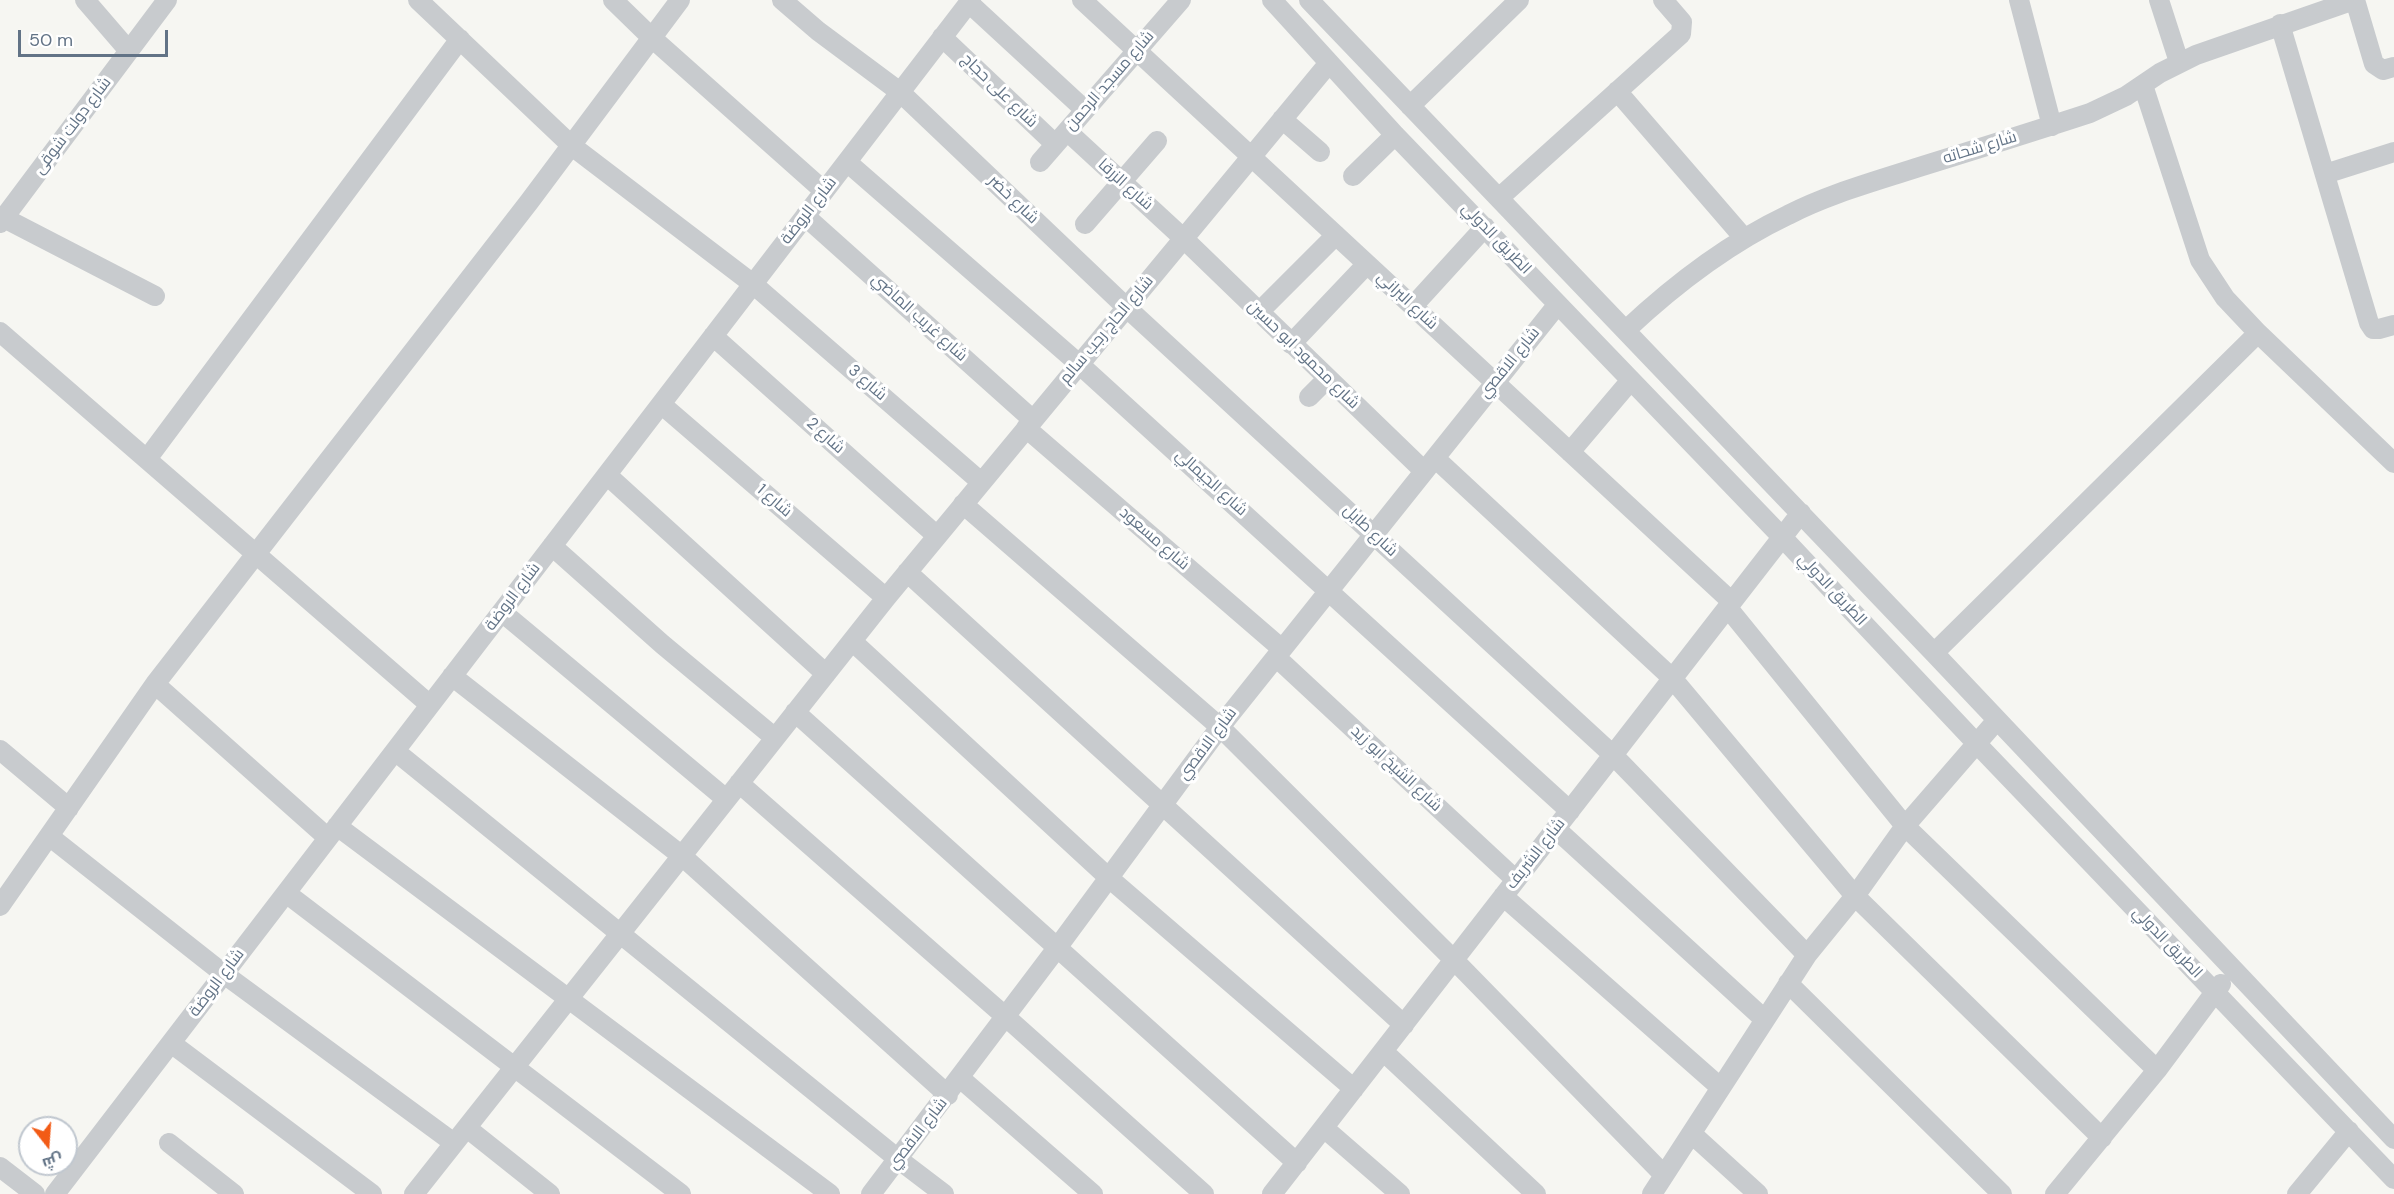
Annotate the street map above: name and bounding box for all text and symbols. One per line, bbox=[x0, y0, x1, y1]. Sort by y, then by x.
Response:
scale bar bbox=[21, 18, 171, 56]
street label: شارع مسجد الرحمن bbox=[1061, 27, 1159, 135]
text: 50 m bbox=[29, 28, 73, 52]
street label: شارع على حجاج bbox=[957, 50, 1041, 132]
street label: شارع دولت شوقى bbox=[30, 74, 116, 178]
street label: شارع شحاته bbox=[1941, 128, 2019, 168]
street label: شارع الزرقا bbox=[1094, 155, 1156, 215]
street label: شارع خضر bbox=[984, 172, 1042, 228]
street label: شارع الروضة bbox=[777, 174, 841, 248]
street label: الطريق الدولي bbox=[1457, 199, 1535, 279]
street label: شارع البراني bbox=[1373, 268, 1441, 334]
street label: شارع غريب الماضي bbox=[867, 270, 971, 366]
street label: شارع الحاج رجب سالم bbox=[1056, 272, 1158, 388]
street label: شارع محمود ابو حسين bbox=[1243, 297, 1363, 413]
street label: شارع الاقصي bbox=[1476, 324, 1544, 402]
street label: شارع 3 bbox=[844, 361, 890, 405]
street label: شارع 2 bbox=[802, 414, 848, 458]
street label: شارع الجيمالي bbox=[1171, 446, 1251, 520]
street label: شارع 1 bbox=[753, 481, 795, 521]
street label: شارع طايل bbox=[1339, 501, 1401, 561]
street label: شارع مسعود bbox=[1115, 503, 1193, 575]
street label: الطريق الدولي bbox=[1794, 550, 1870, 630]
street label: شارع الروضة bbox=[481, 559, 545, 635]
street label: شارع الاقصي bbox=[1175, 704, 1241, 784]
street label: شارع الشيخ ابو زيد bbox=[1347, 722, 1445, 816]
street label: شارع الشريف bbox=[1502, 815, 1570, 893]
street label: الطريق الدولي bbox=[2128, 903, 2206, 983]
street label: شارع الروضة bbox=[185, 945, 249, 1021]
street label: شارع الاقصي bbox=[884, 1094, 952, 1174]
north arrow bbox=[18, 1116, 78, 1176]
text: ش bbox=[40, 1149, 66, 1175]

